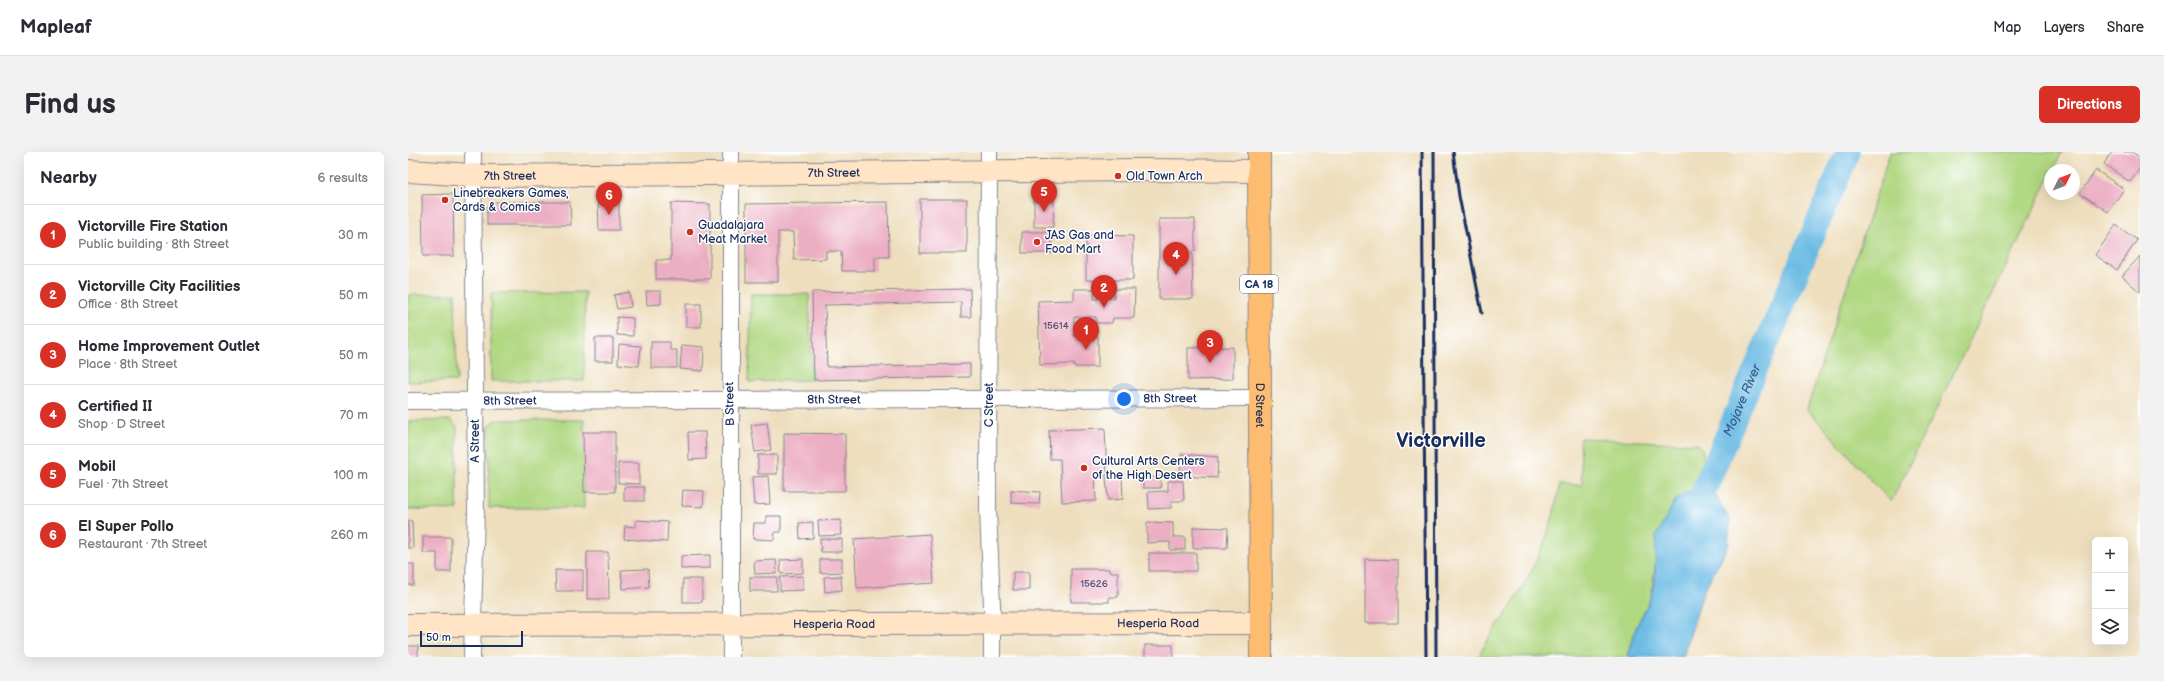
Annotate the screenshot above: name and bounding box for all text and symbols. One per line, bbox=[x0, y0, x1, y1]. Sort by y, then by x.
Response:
text: Mapleaf bbox=[20, 16, 92, 39]
text: Map bbox=[1993, 19, 2021, 36]
text: Layers bbox=[2043, 19, 2085, 36]
text: Share bbox=[2107, 19, 2144, 36]
button: Directions bbox=[2039, 86, 2140, 123]
text: Find us bbox=[24, 88, 116, 121]
north arrow bbox=[2044, 164, 2080, 200]
street label: 7th Street bbox=[808, 165, 860, 181]
text: Nearby bbox=[40, 168, 97, 188]
street label: 7th Street bbox=[483, 168, 536, 184]
place label: Old Town Arch bbox=[1126, 169, 1203, 184]
text: 6 results bbox=[318, 170, 368, 186]
marker: Old Town Arch bbox=[1113, 171, 1123, 181]
pin: 5 bbox=[1031, 179, 1057, 212]
pin: 6 bbox=[596, 182, 622, 215]
place label: Linebreakers Games, Cards & Comics bbox=[453, 186, 568, 215]
marker: Linebreakers Games, Cards & Comics bbox=[440, 195, 450, 205]
text: Victorville Fire Station bbox=[78, 217, 228, 236]
place label: Guadalajara Meat Market bbox=[698, 218, 767, 247]
text: 1 bbox=[50, 227, 56, 243]
text: 30 m bbox=[338, 227, 368, 243]
marker: Guadalajara Meat Market bbox=[685, 227, 695, 237]
place label: JAS Gas and Food Mart bbox=[1045, 228, 1114, 257]
text: Public building · 8th Street bbox=[78, 236, 229, 252]
marker: JAS Gas and Food Mart bbox=[1032, 237, 1042, 247]
pin: 4 bbox=[1163, 242, 1189, 275]
pin: 2 bbox=[1091, 275, 1117, 308]
road number: CA 18 bbox=[1240, 275, 1278, 293]
text: Victorville City Facilities bbox=[78, 277, 240, 296]
text: 2 bbox=[49, 287, 57, 303]
text: 50 m bbox=[339, 287, 368, 303]
text: Office · 8th Street bbox=[78, 296, 178, 312]
pin: 1 bbox=[1073, 317, 1099, 350]
house number: 15614 bbox=[1043, 320, 1069, 332]
pin: 3 bbox=[1197, 330, 1223, 363]
text: Home Improvement Outlet bbox=[78, 337, 260, 356]
text: 3 bbox=[49, 347, 57, 363]
text: 50 m bbox=[339, 347, 368, 363]
text: Place · 8th Street bbox=[78, 356, 177, 372]
water label: Mojave River bbox=[1720, 361, 1765, 439]
street label: B Street bbox=[722, 381, 738, 426]
street label: C Street bbox=[982, 382, 997, 427]
street label: D Street bbox=[1252, 383, 1268, 428]
your location bbox=[1114, 389, 1134, 409]
street label: 8th Street bbox=[1143, 391, 1197, 406]
street label: 8th Street bbox=[807, 392, 861, 407]
street label: 8th Street bbox=[483, 393, 537, 408]
text: Certified II bbox=[78, 397, 152, 416]
text: 4 bbox=[49, 407, 57, 423]
text: 70 m bbox=[340, 407, 368, 423]
text: Shop · D Street bbox=[78, 416, 165, 432]
street label: A Street bbox=[468, 419, 483, 463]
district label: Victorville bbox=[1396, 429, 1486, 453]
place label: Cultural Arts Centers of the High Desert bbox=[1092, 454, 1205, 483]
text: Mobil bbox=[78, 457, 116, 476]
marker: Cultural Arts Centers of the High Desert bbox=[1079, 463, 1089, 473]
text: 5 bbox=[49, 467, 57, 483]
text: 100 m bbox=[333, 467, 368, 483]
text: Fuel · 7th Street bbox=[78, 476, 168, 492]
text: El Super Pollo bbox=[78, 517, 174, 536]
text: 6 bbox=[49, 527, 57, 543]
text: 260 m bbox=[330, 527, 368, 543]
text: Restaurant · 7th Street bbox=[78, 536, 207, 552]
map controls bbox=[2092, 537, 2128, 645]
button: + bbox=[2092, 537, 2128, 573]
button: − bbox=[2092, 573, 2128, 609]
house number: 15626 bbox=[1080, 578, 1108, 590]
button: layers bbox=[2092, 609, 2128, 645]
street label: Hesperia Road bbox=[793, 616, 875, 632]
street label: Hesperia Road bbox=[1117, 616, 1199, 631]
scale bar bbox=[420, 629, 523, 648]
text: 50 m bbox=[426, 631, 451, 644]

